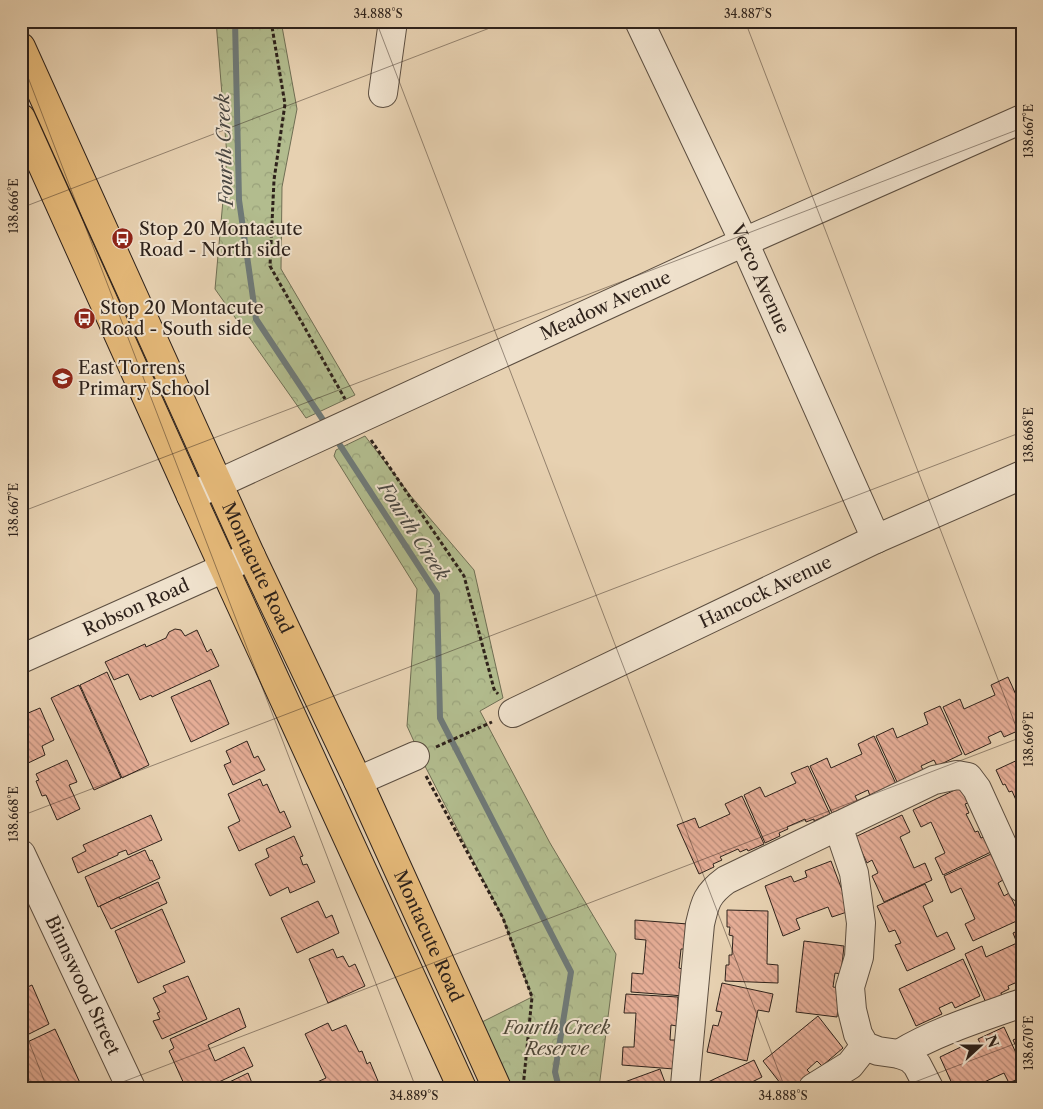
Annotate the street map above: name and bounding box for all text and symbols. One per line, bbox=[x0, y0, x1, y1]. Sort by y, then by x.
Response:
text: 34.888°S bbox=[353, 6, 403, 21]
text: 34.887°S bbox=[724, 6, 772, 21]
water label: Fourth Creek bbox=[211, 93, 238, 209]
text: 138.667°E bbox=[1021, 104, 1036, 158]
text: 138.666°E bbox=[6, 178, 21, 234]
place label: Stop 20 Montacute Road - North side bbox=[139, 218, 303, 261]
street label: Verco Avenue bbox=[726, 220, 794, 337]
bus stop icon: Stop 20 Montacute Road - North side bbox=[111, 227, 135, 251]
street label: Meadow Avenue bbox=[537, 266, 674, 345]
place label: Stop 20 Montacute Road - South side bbox=[100, 297, 264, 340]
bus stop icon: Stop 20 Montacute Road - South side bbox=[72, 306, 96, 330]
place label: East Torrens Primary School bbox=[78, 357, 210, 400]
school or university icon: East Torrens Primary School bbox=[50, 366, 74, 390]
text: 138.668°E bbox=[1021, 407, 1036, 463]
water label: Fourth Creek bbox=[372, 476, 454, 585]
text: 138.667°E bbox=[6, 483, 21, 537]
street label: Montacute Road bbox=[217, 499, 297, 637]
street label: Hancock Avenue bbox=[696, 551, 835, 633]
street label: Robson Road bbox=[79, 574, 193, 641]
text: 138.669°E bbox=[1021, 711, 1036, 767]
text: 138.668°E bbox=[6, 786, 21, 842]
street label: Montacute Road bbox=[389, 867, 468, 1006]
street label: Binnswood Street bbox=[40, 912, 125, 1059]
text: 138.670°E bbox=[1021, 1016, 1036, 1070]
park label: Fourth Creek Reserve bbox=[502, 1017, 611, 1060]
north arrow bbox=[956, 1022, 1006, 1072]
text: N bbox=[982, 1032, 1003, 1050]
text: 34.889°S bbox=[389, 1088, 439, 1103]
text: 34.888°S bbox=[758, 1088, 808, 1103]

